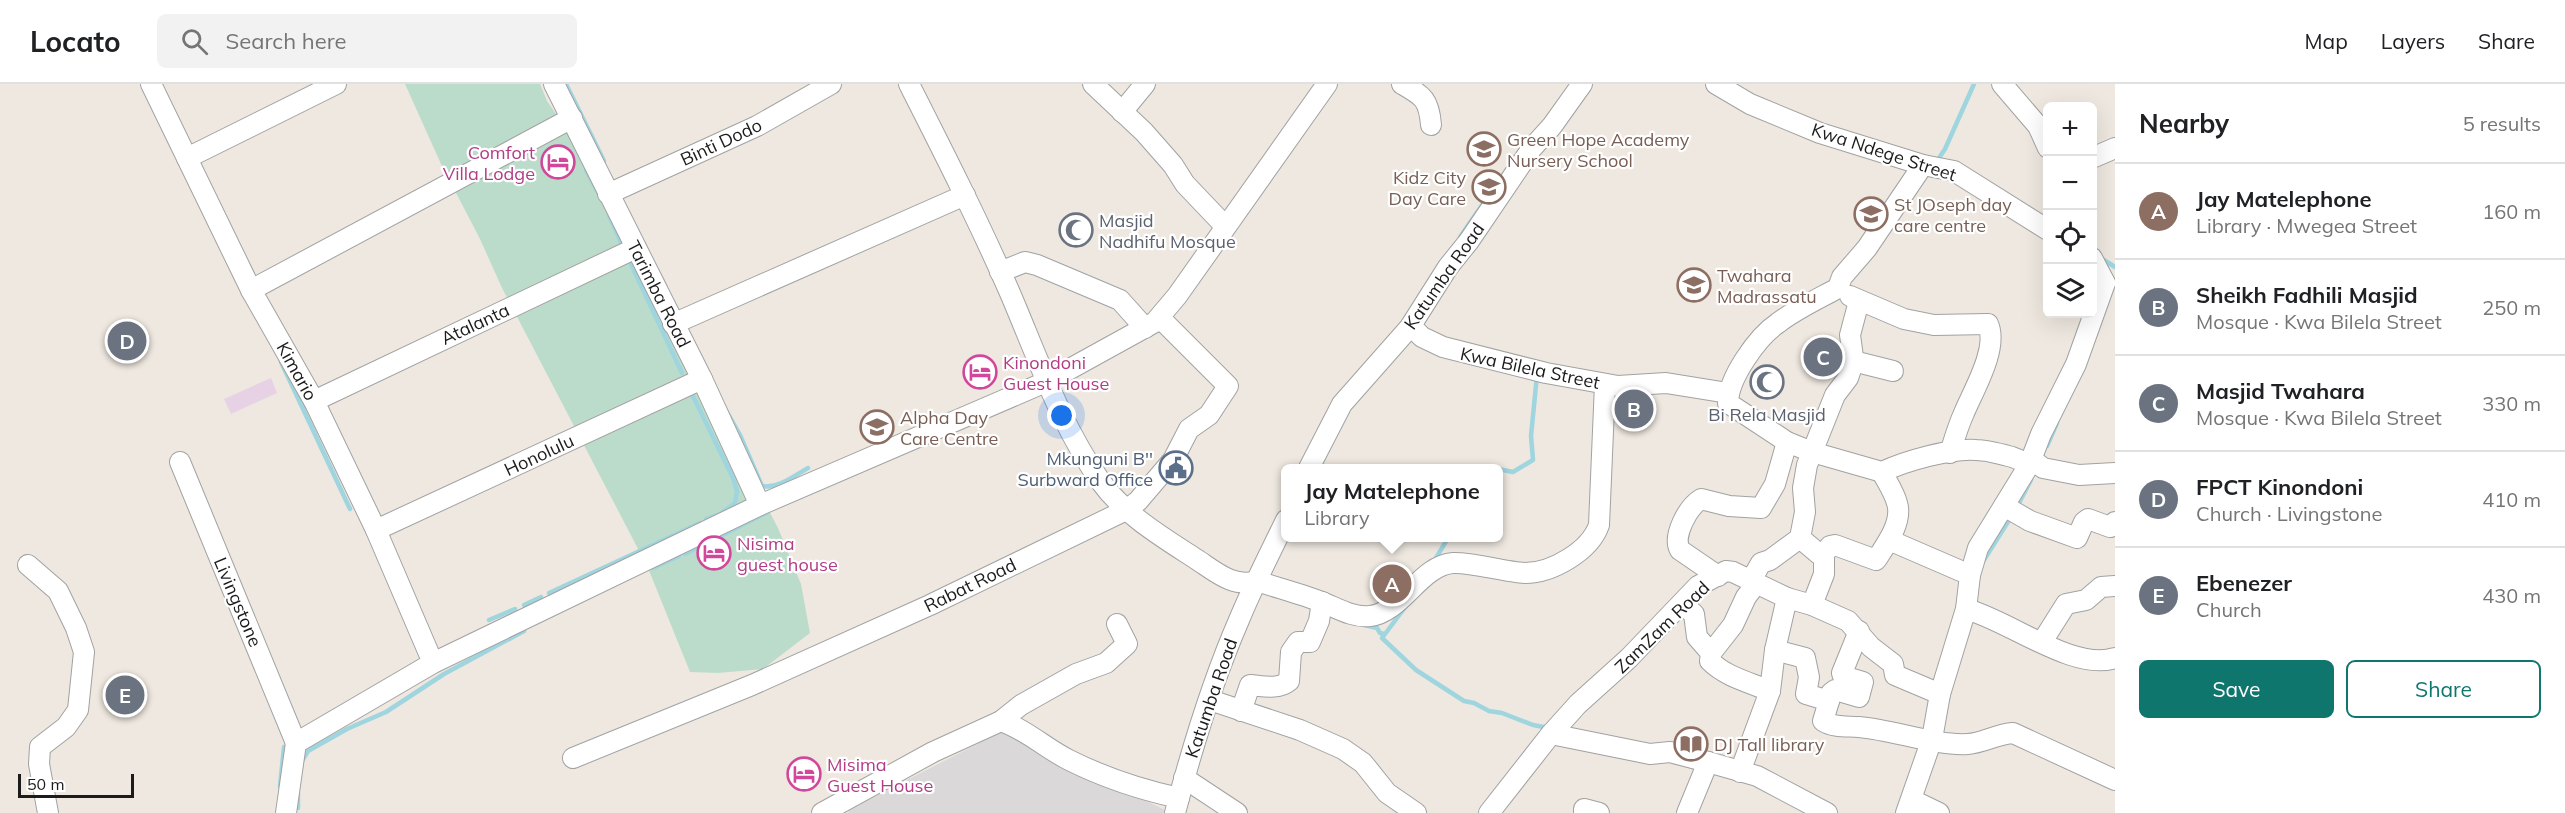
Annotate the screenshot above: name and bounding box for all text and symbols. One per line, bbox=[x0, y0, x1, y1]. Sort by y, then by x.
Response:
search box bbox=[157, 14, 577, 68]
text: Locato bbox=[30, 24, 121, 59]
icon: search bbox=[178, 25, 211, 58]
text: Search here bbox=[226, 27, 346, 55]
text: Map bbox=[2305, 28, 2348, 54]
text: Layers bbox=[2381, 28, 2445, 54]
text: Share bbox=[2478, 28, 2535, 54]
map controls bbox=[2043, 102, 2097, 318]
button: + bbox=[2043, 102, 2097, 156]
text: Nearby bbox=[2139, 107, 2229, 140]
text: 5 results bbox=[2463, 111, 2541, 136]
street label: Binti Dodo bbox=[677, 113, 765, 171]
street label: Kwa Ndege Street bbox=[1809, 118, 1959, 186]
place label: Green Hope Academy Nursery School bbox=[1507, 128, 1690, 172]
school or university icon: Green Hope Academy Nursery School bbox=[1466, 131, 1502, 167]
place label: Comfort Villa Lodge bbox=[443, 141, 535, 185]
hotel icon: Comfort Villa Lodge bbox=[540, 144, 576, 180]
button: − bbox=[2043, 156, 2097, 210]
place label: Kidz City Day Care bbox=[1389, 166, 1466, 210]
school or university icon: Kidz City Day Care bbox=[1471, 169, 1507, 205]
text: Jay Matelephone bbox=[2196, 185, 2372, 213]
place label: St JOseph day care centre bbox=[1894, 193, 2012, 237]
school or university icon: St JOseph day care centre bbox=[1853, 196, 1889, 232]
text: A bbox=[2151, 199, 2166, 224]
text: 160 m bbox=[2482, 199, 2541, 224]
place label: Masjid Nadhifu Mosque bbox=[1099, 209, 1236, 253]
button: locate bbox=[2043, 210, 2097, 264]
mosque icon: Masjid Nadhifu Mosque bbox=[1058, 212, 1094, 248]
text: Library · Mwegea Street bbox=[2196, 213, 2417, 238]
street label: Katumba Road bbox=[1399, 218, 1489, 334]
street label: Tarimba Road bbox=[622, 236, 696, 352]
place label: Twahara Madrassatu bbox=[1717, 264, 1817, 308]
button: layers bbox=[2043, 264, 2097, 318]
school or university icon: Twahara Madrassatu bbox=[1676, 267, 1712, 303]
text: Sheikh Fadhili Masjid bbox=[2196, 281, 2418, 309]
text: B bbox=[2152, 295, 2165, 320]
text: 250 m bbox=[2482, 295, 2541, 320]
street label: Atalanta bbox=[437, 298, 513, 350]
text: Mosque · Kwa Bilela Street bbox=[2196, 309, 2442, 334]
pin: D bbox=[108, 318, 146, 364]
pin: C bbox=[1804, 334, 1842, 380]
street label: Kimario bbox=[272, 338, 322, 404]
street label: Kwa Bilela Street bbox=[1458, 342, 1602, 394]
place label: Kinondoni Guest House bbox=[1003, 351, 1109, 395]
hotel icon: Kinondoni Guest House bbox=[962, 354, 998, 390]
mosque icon: Bi Rela Masjid bbox=[1749, 364, 1785, 400]
text: Masjid Twahara bbox=[2196, 377, 2365, 405]
pin: B bbox=[1614, 386, 1654, 432]
text: C bbox=[2152, 391, 2165, 416]
text: 330 m bbox=[2482, 391, 2541, 416]
your location bbox=[1047, 401, 1076, 430]
place label: Bi Rela Masjid bbox=[1708, 403, 1826, 426]
text: Mosque · Kwa Bilela Street bbox=[2196, 405, 2442, 430]
place label: Alpha Day Care Centre bbox=[900, 406, 998, 450]
school or university icon: Alpha Day Care Centre bbox=[859, 409, 895, 445]
street label: Honolulu bbox=[501, 429, 577, 481]
place label: Mkunguni B'' Surbward Office bbox=[1017, 447, 1153, 491]
public building icon: Mkunguni B'' Surbward Office bbox=[1158, 450, 1194, 486]
popup bbox=[1281, 464, 1503, 542]
text: FPCT Kinondoni bbox=[2196, 473, 2363, 501]
text: Jay Matelephone bbox=[1304, 477, 1480, 505]
text: D bbox=[2151, 487, 2166, 512]
text: 410 m bbox=[2482, 487, 2541, 512]
text: Church · Livingstone bbox=[2196, 501, 2382, 526]
text: Library bbox=[1304, 505, 1370, 530]
place label: Nisima guest house bbox=[737, 532, 838, 576]
hotel icon: Nisima guest house bbox=[696, 535, 732, 571]
street label: Rabat Road bbox=[920, 553, 1020, 617]
street label: Livingstone bbox=[209, 554, 267, 650]
pin: A bbox=[1372, 562, 1412, 606]
text: Ebenezer bbox=[2196, 569, 2292, 597]
street label: ZamZam Road bbox=[1610, 576, 1714, 678]
text: E bbox=[2153, 583, 2164, 608]
text: 430 m bbox=[2482, 583, 2541, 608]
text: Church bbox=[2196, 597, 2262, 622]
street label: Katumba Road bbox=[1180, 635, 1242, 761]
button: Save bbox=[2139, 660, 2334, 718]
button: Share bbox=[2346, 660, 2541, 718]
pin: E bbox=[106, 672, 144, 718]
library icon: DJ Tall library bbox=[1673, 726, 1709, 762]
place label: DJ Tall library bbox=[1714, 733, 1825, 756]
place label: Misima Guest House bbox=[827, 753, 933, 797]
hotel icon: Misima Guest House bbox=[786, 756, 822, 792]
scale bar bbox=[18, 771, 134, 798]
text: 50 m bbox=[27, 774, 64, 794]

